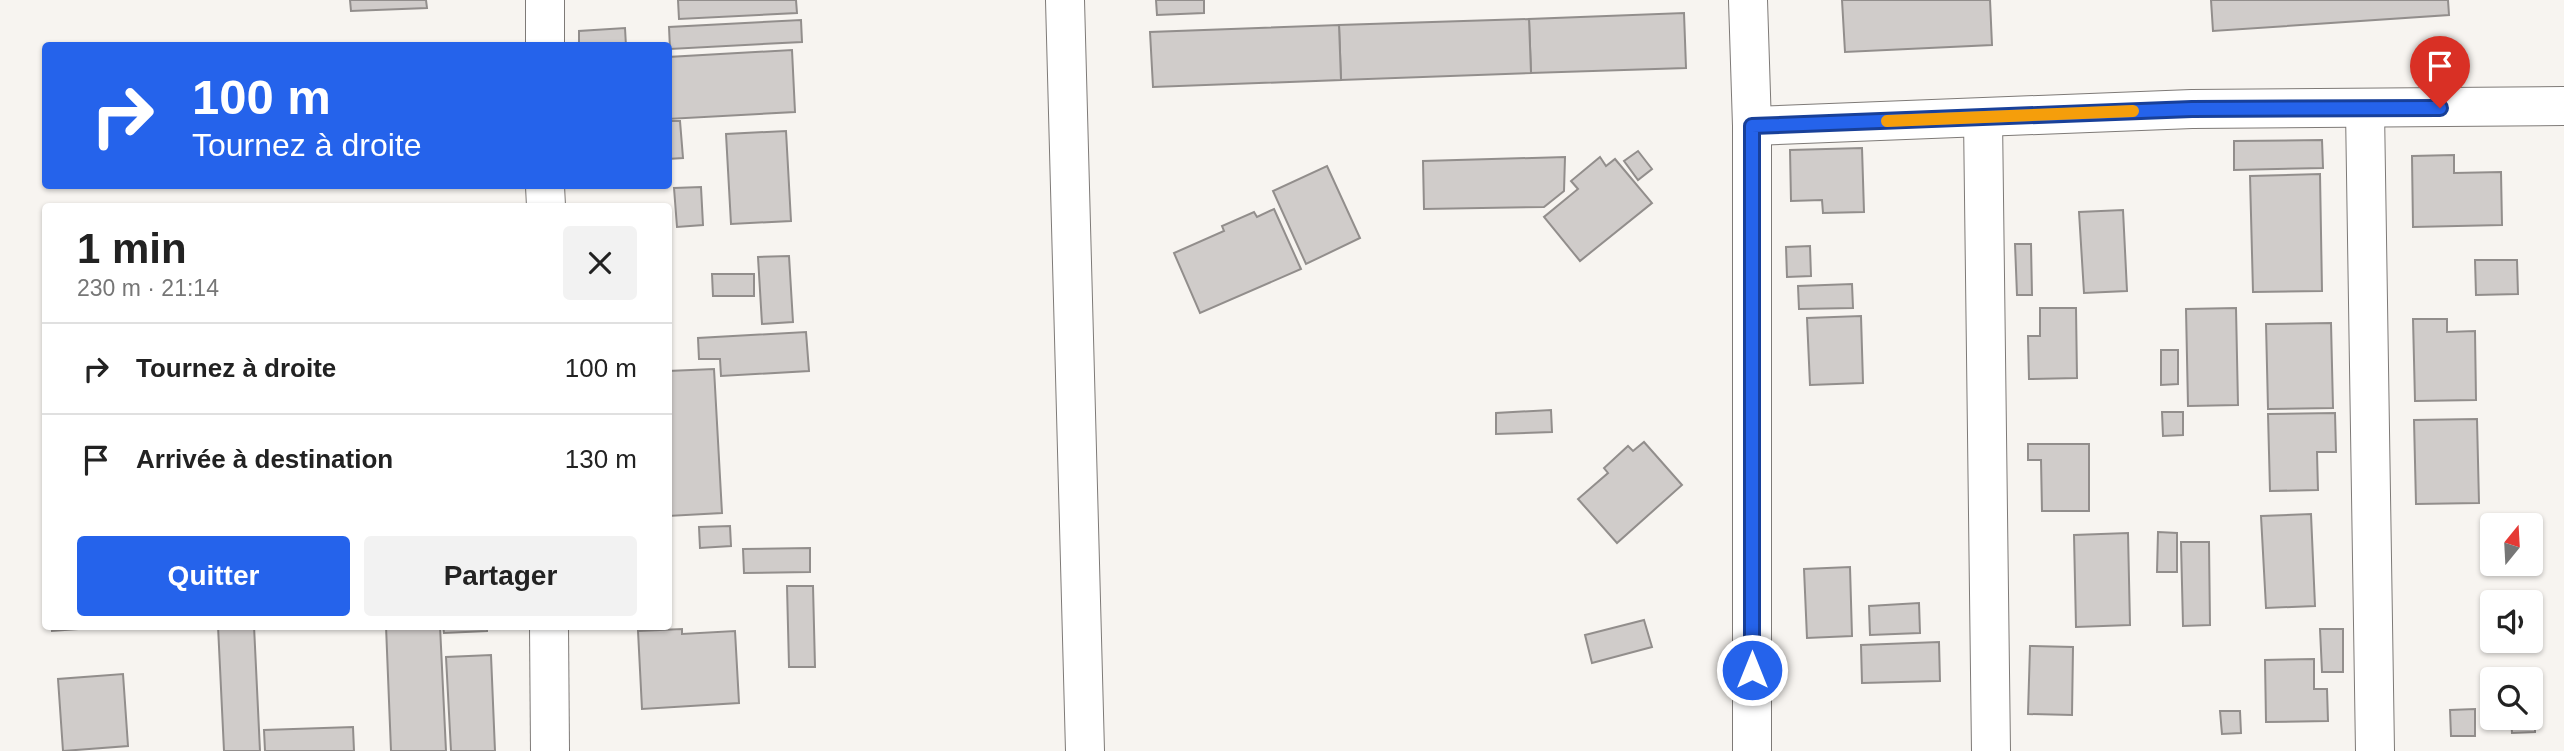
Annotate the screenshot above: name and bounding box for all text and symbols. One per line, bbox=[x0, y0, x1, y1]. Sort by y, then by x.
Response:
pin bbox=[2410, 36, 2470, 108]
icon: arrive bbox=[2421, 47, 2459, 85]
icon: right bbox=[77, 70, 168, 161]
text: 100 m bbox=[192, 70, 331, 124]
text: Tournez à droite bbox=[192, 127, 421, 163]
text: 1 min bbox=[77, 225, 187, 272]
button: close bbox=[563, 226, 637, 300]
text: 230 m · 21:14 bbox=[77, 275, 219, 301]
icon: right bbox=[77, 350, 115, 388]
text: Tournez à droite bbox=[136, 353, 336, 383]
text: 100 m bbox=[565, 353, 637, 383]
icon: arrive bbox=[77, 441, 115, 479]
text: Arrivée à destination bbox=[136, 444, 393, 474]
text: 130 m bbox=[565, 444, 637, 474]
north arrow bbox=[2480, 513, 2543, 576]
map controls bbox=[2480, 513, 2543, 730]
button: Quitter bbox=[77, 536, 350, 616]
button: Partager bbox=[364, 536, 637, 616]
button: sound bbox=[2480, 590, 2543, 653]
position arrow bbox=[1715, 633, 1789, 707]
button: search bbox=[2480, 667, 2543, 730]

